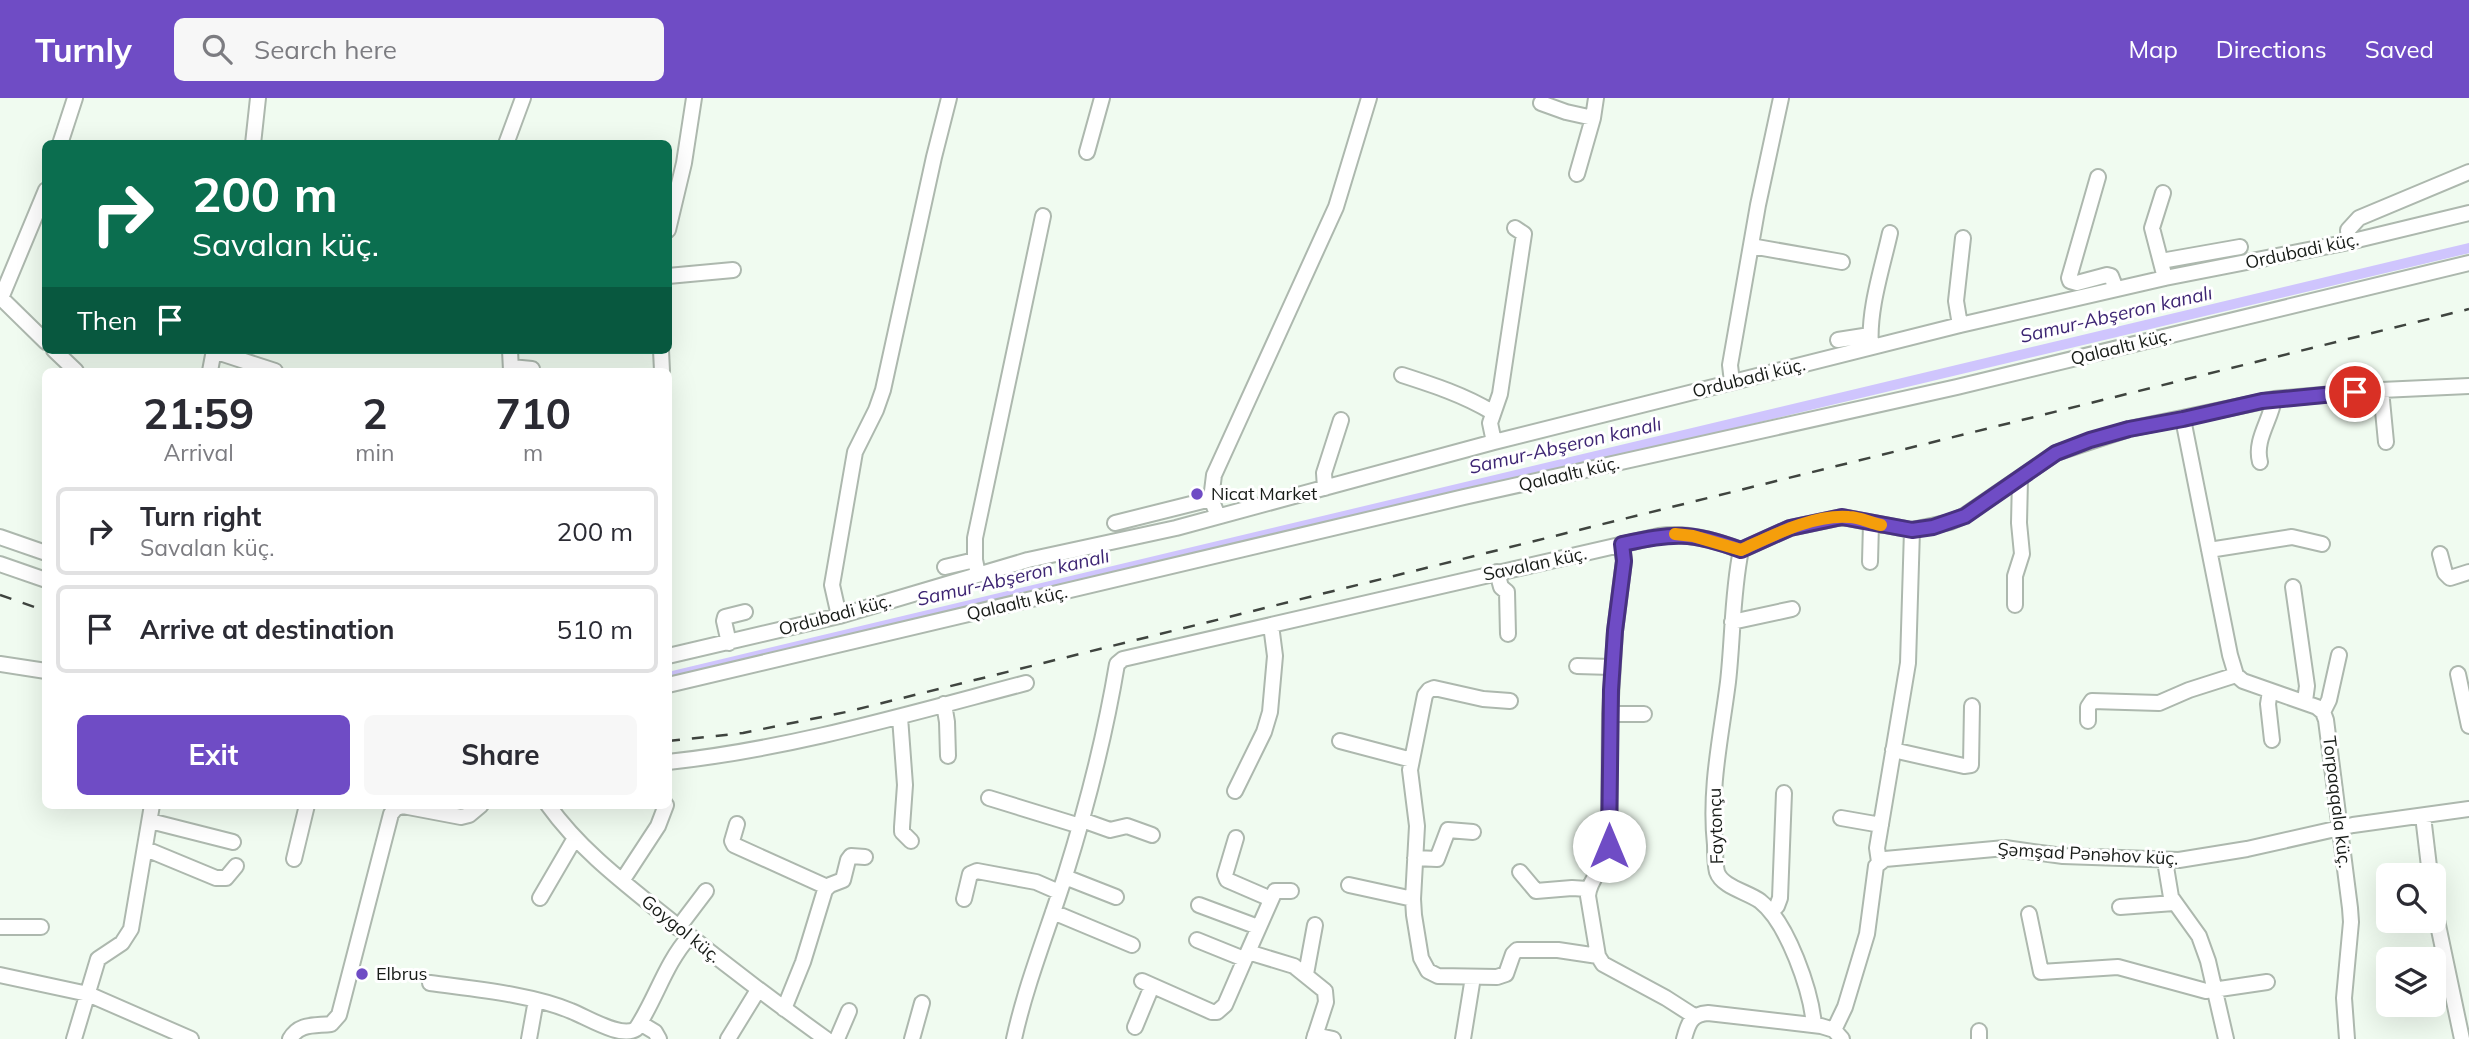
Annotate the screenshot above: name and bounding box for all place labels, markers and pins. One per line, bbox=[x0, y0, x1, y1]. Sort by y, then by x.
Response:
pin bbox=[2325, 362, 2385, 422]
place label: Nicat Market bbox=[1211, 482, 1317, 505]
marker: Nicat Market bbox=[1189, 486, 1205, 502]
place label: Elbrus bbox=[376, 962, 428, 985]
marker: Elbrus bbox=[354, 966, 370, 982]

